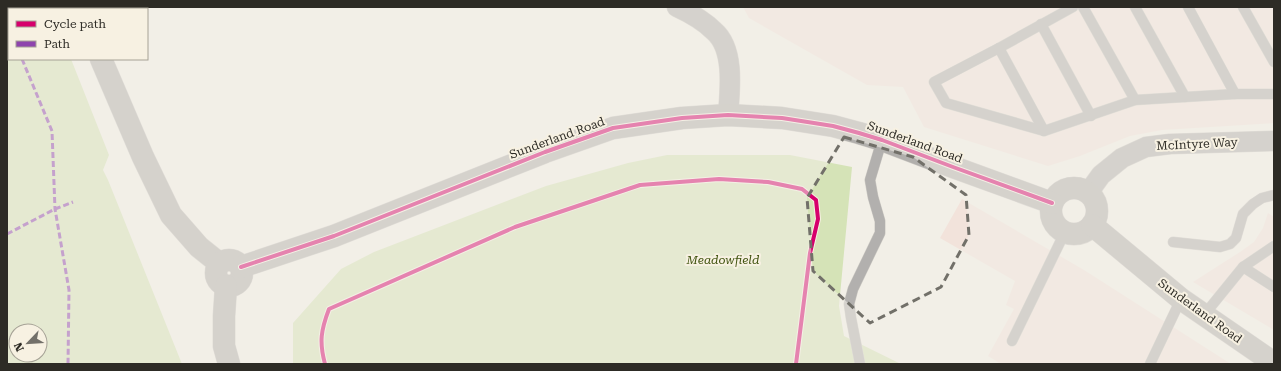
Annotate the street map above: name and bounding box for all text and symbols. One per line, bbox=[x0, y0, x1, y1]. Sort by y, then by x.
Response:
legend bbox=[8, 8, 148, 60]
text: Cycle path bbox=[44, 17, 106, 31]
text: Path bbox=[44, 37, 70, 51]
street label: Sunderland Road bbox=[508, 114, 607, 162]
street label: Sunderland Road bbox=[866, 118, 965, 166]
street label: McIntyre Way bbox=[1156, 135, 1239, 153]
park label: Meadowfield bbox=[686, 253, 760, 267]
street label: Sunderland Road bbox=[1155, 276, 1245, 346]
north arrow bbox=[8, 323, 48, 363]
text: N bbox=[11, 340, 27, 354]

